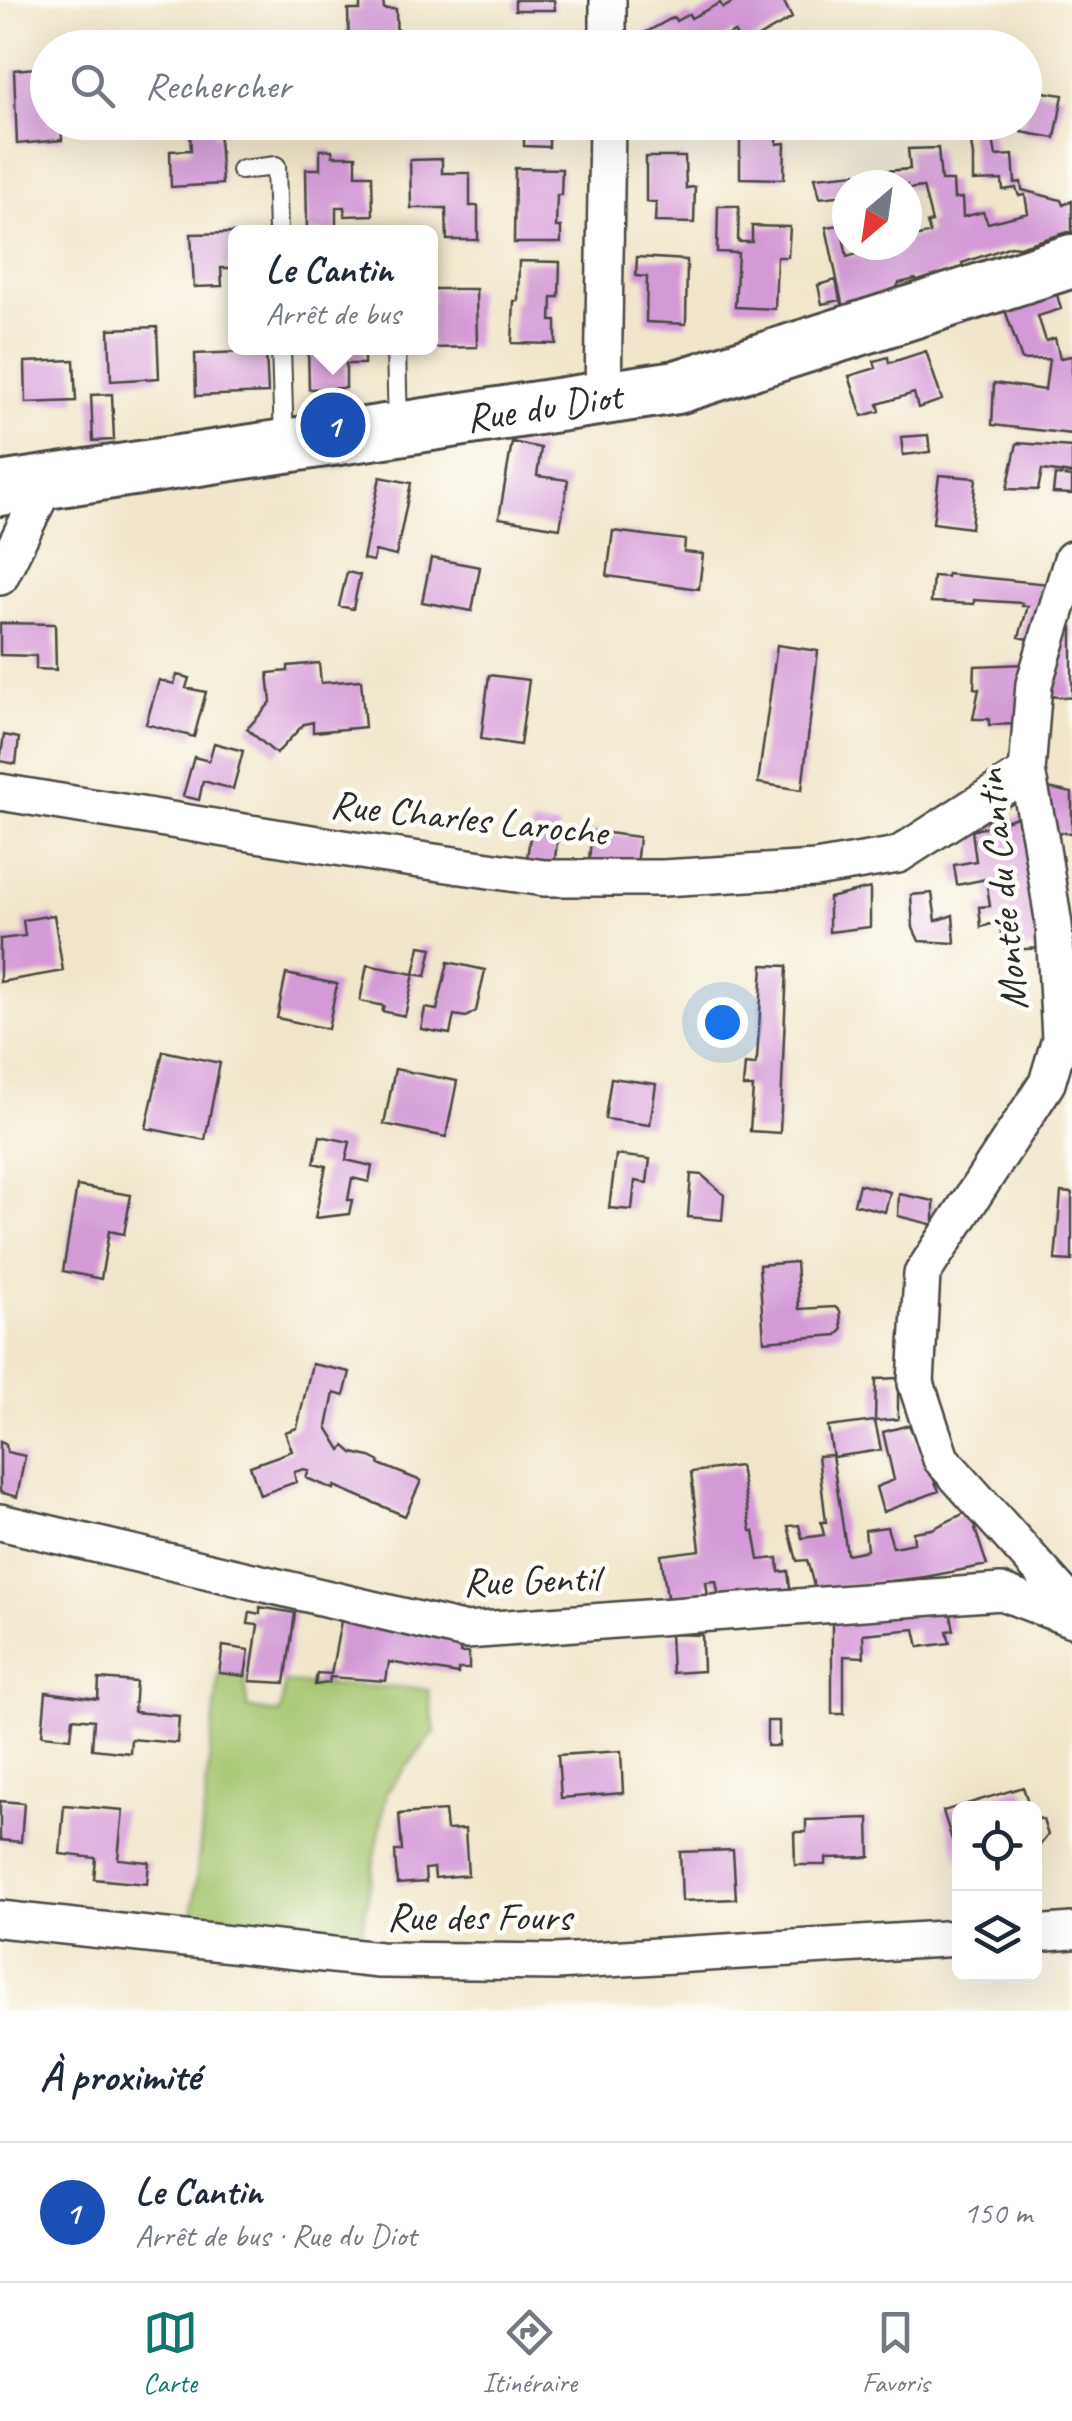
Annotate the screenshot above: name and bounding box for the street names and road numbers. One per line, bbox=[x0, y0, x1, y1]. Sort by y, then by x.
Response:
street label: Rue du Diot bbox=[463, 370, 629, 443]
street label: Montée du Cantin bbox=[964, 766, 1040, 1013]
street label: Rue Charles Laroche bbox=[328, 779, 613, 858]
street label: Rue Gentil bbox=[462, 1552, 606, 1607]
street label: Rue des Fours bbox=[387, 1892, 574, 1942]

